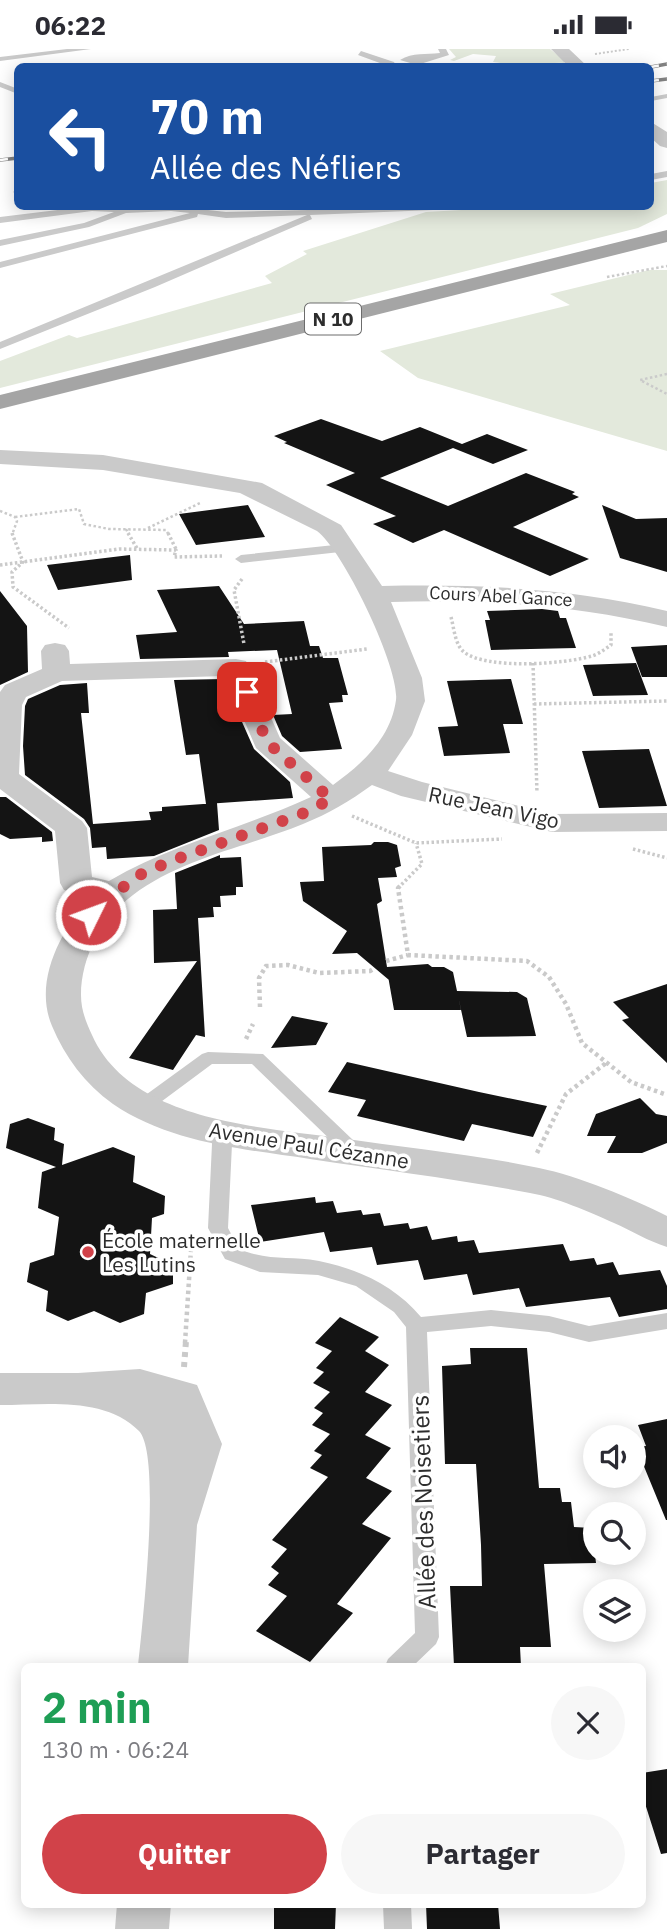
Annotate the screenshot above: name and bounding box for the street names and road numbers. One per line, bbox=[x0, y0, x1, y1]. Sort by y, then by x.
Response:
road number: N 10 bbox=[305, 303, 361, 335]
street label: Cours Abel Gance bbox=[429, 581, 573, 611]
street label: Rue Jean Vigo bbox=[426, 779, 562, 835]
street label: Avenue Paul Cézanne bbox=[207, 1115, 411, 1175]
street label: Allée des Noisetiers bbox=[403, 1394, 443, 1610]

